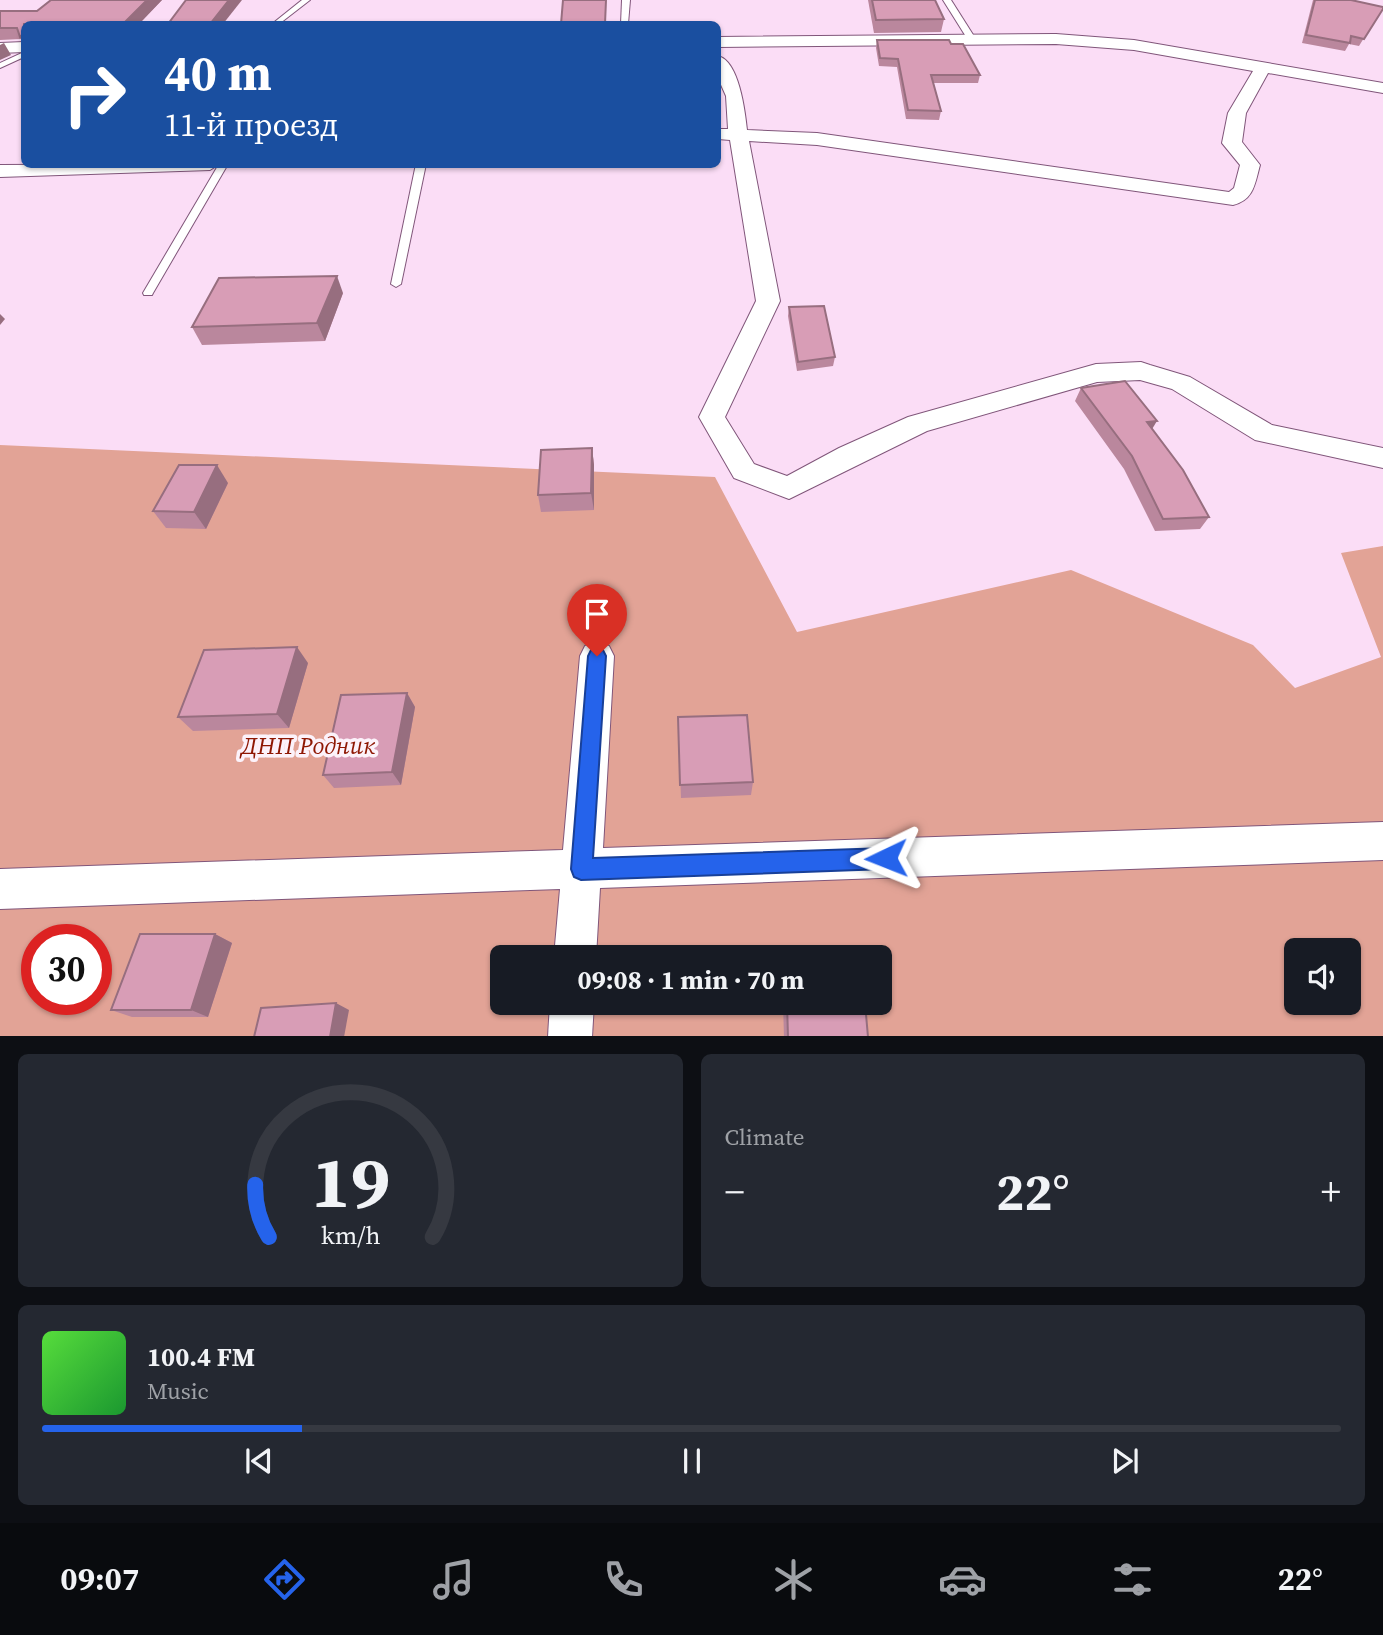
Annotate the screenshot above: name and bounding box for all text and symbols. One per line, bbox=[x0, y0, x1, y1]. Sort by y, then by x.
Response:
text: 40 m bbox=[164, 39, 272, 106]
icon: right bbox=[49, 49, 140, 140]
text: 11-й проезд bbox=[164, 103, 338, 147]
pin bbox=[567, 584, 627, 656]
icon: arrive bbox=[578, 595, 616, 633]
park label: ДНП Родник bbox=[239, 729, 375, 762]
position arrow bbox=[849, 821, 923, 895]
speed limit sign: 30 bbox=[21, 924, 112, 1015]
map controls bbox=[1284, 938, 1361, 1015]
button: sound bbox=[1284, 938, 1361, 1015]
text: 09:08 · 1 min · 70 m bbox=[578, 962, 804, 998]
text: Climate bbox=[725, 1121, 804, 1153]
text: 19 bbox=[311, 1132, 390, 1231]
text: 22° bbox=[996, 1156, 1069, 1227]
text: − bbox=[725, 1166, 745, 1218]
text: + bbox=[1321, 1166, 1341, 1218]
text: km/h bbox=[320, 1217, 380, 1251]
text: 100.4 FM bbox=[147, 1339, 255, 1375]
text: Music bbox=[147, 1375, 209, 1407]
icon: previous bbox=[240, 1442, 278, 1480]
icon: pause bbox=[673, 1442, 711, 1480]
icon: next bbox=[1106, 1442, 1144, 1480]
icon: directions bbox=[260, 1555, 309, 1604]
icon: music bbox=[429, 1555, 478, 1604]
icon: phone bbox=[599, 1555, 648, 1604]
icon: climate bbox=[769, 1555, 818, 1604]
icon: car bbox=[938, 1555, 987, 1604]
icon: filters bbox=[1108, 1555, 1157, 1604]
text: 09:07 bbox=[60, 1557, 139, 1601]
text: 22° bbox=[1277, 1557, 1323, 1601]

